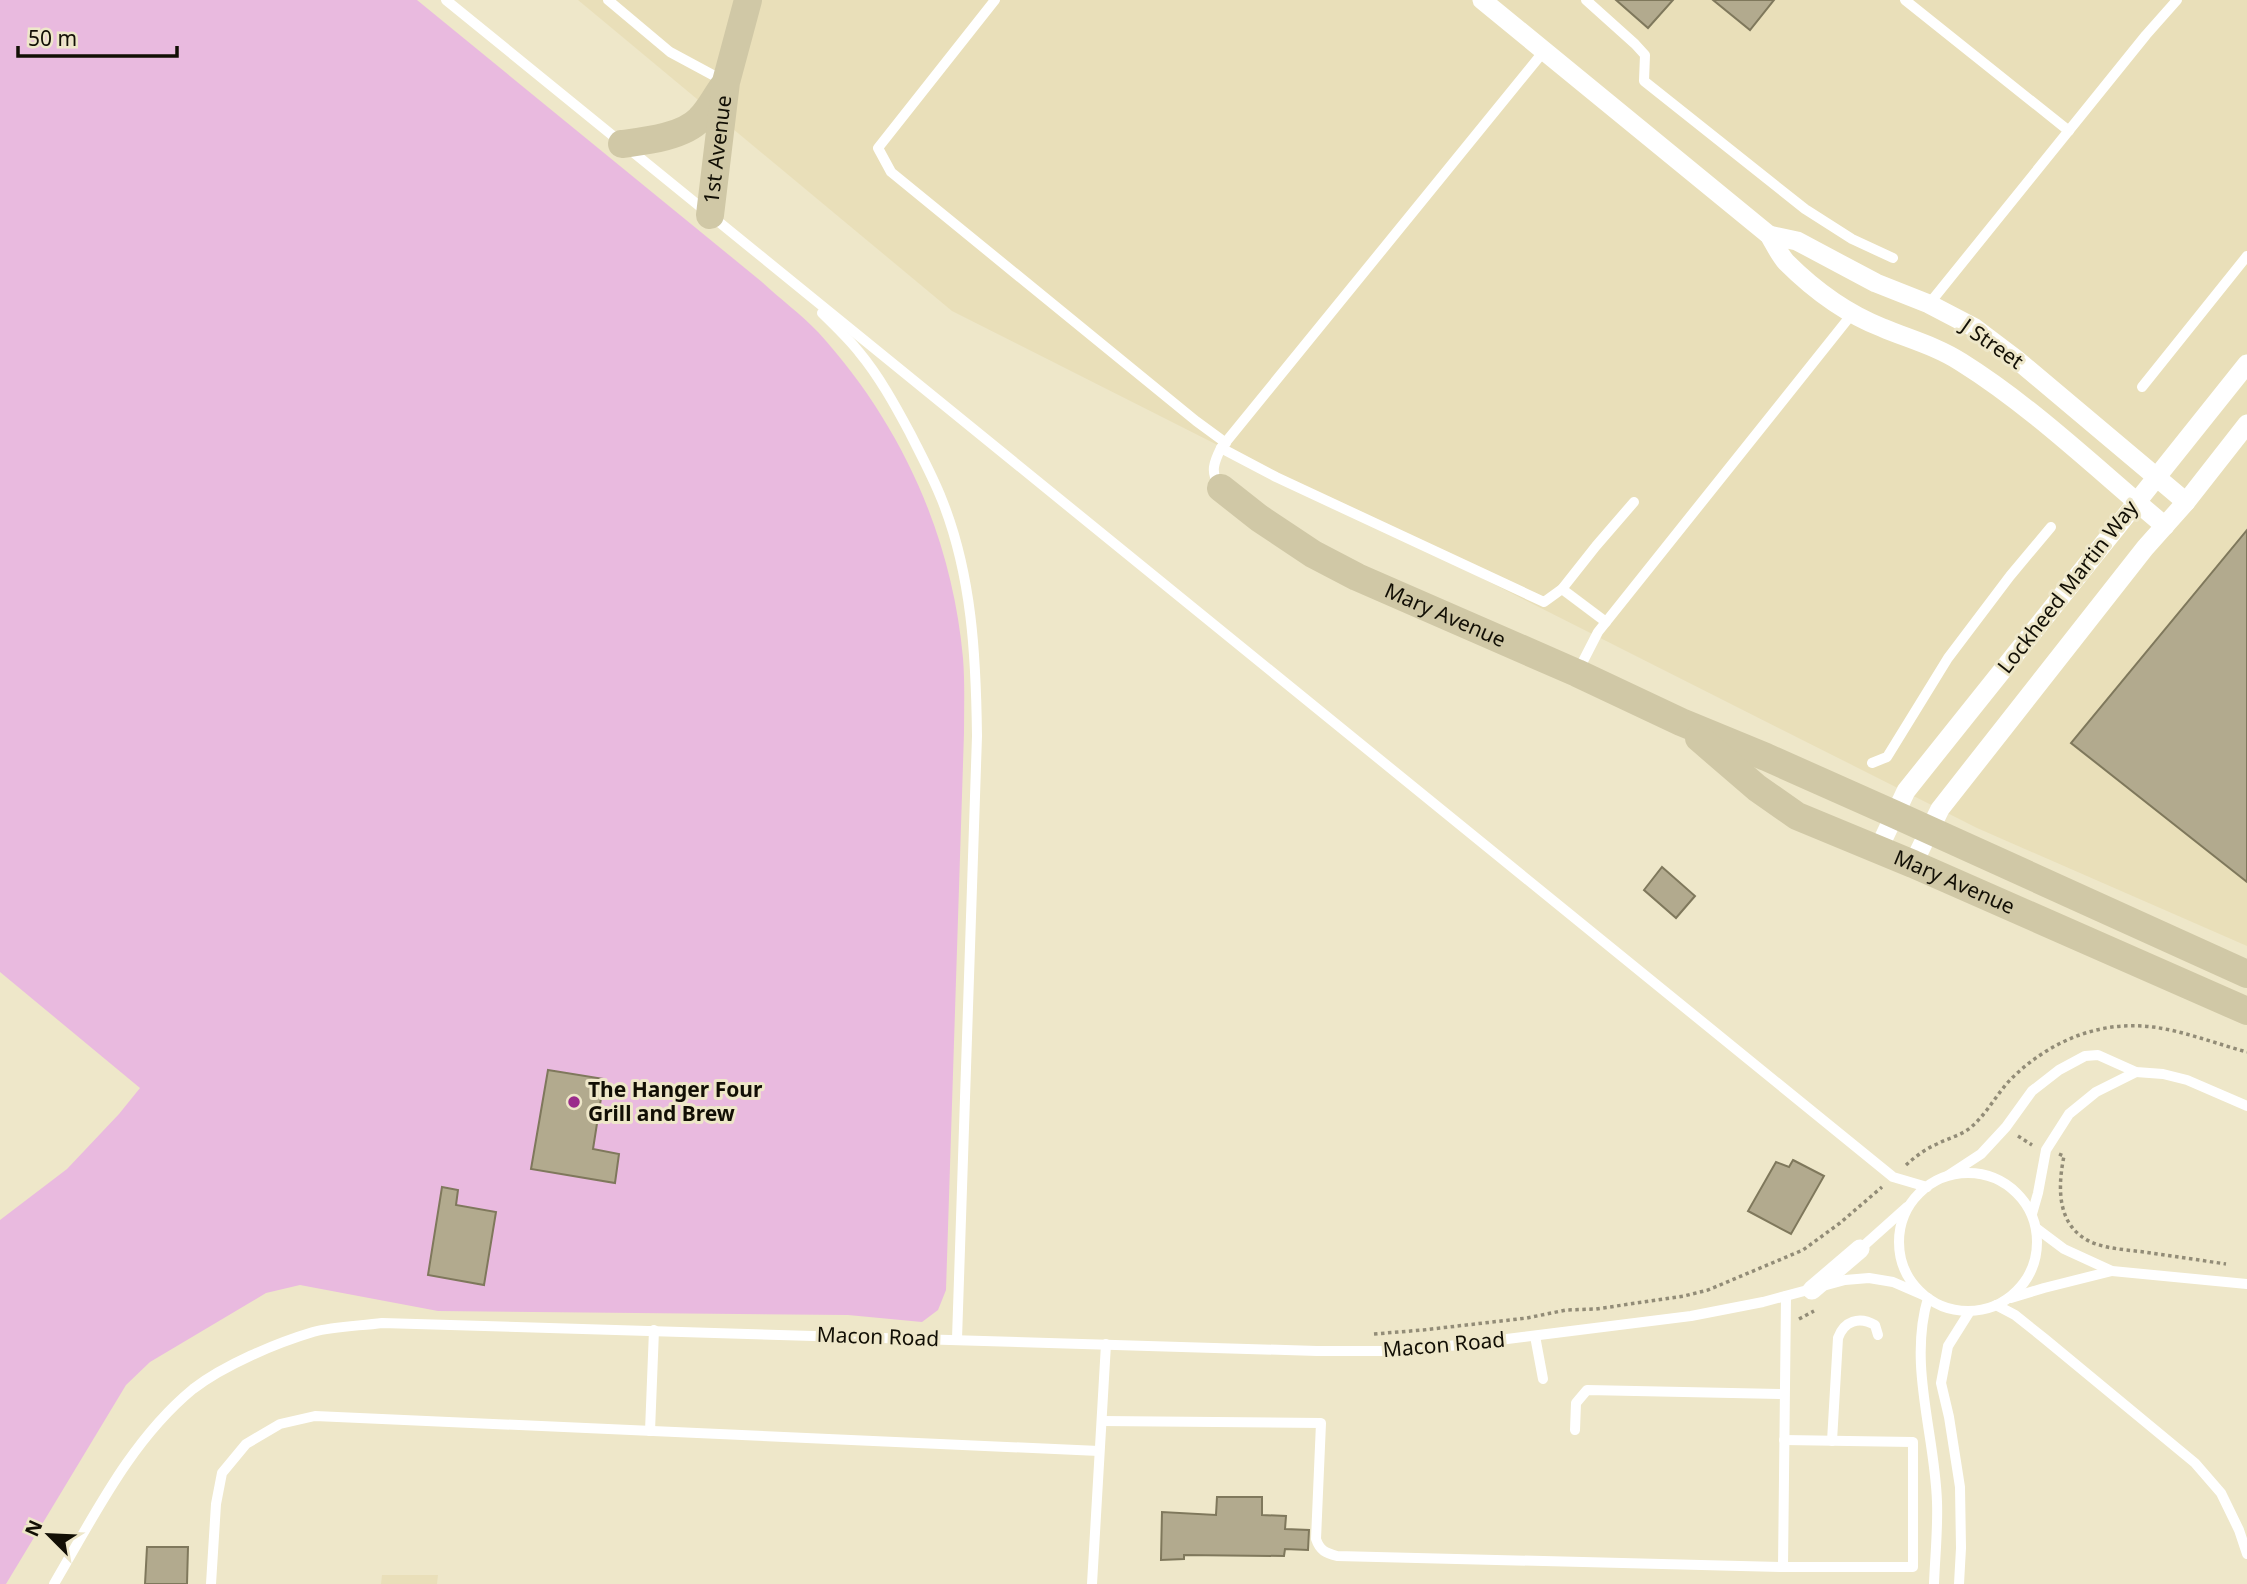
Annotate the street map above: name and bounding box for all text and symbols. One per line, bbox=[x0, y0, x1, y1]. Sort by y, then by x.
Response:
scale bar bbox=[18, 14, 177, 58]
text: 50 m bbox=[28, 24, 77, 52]
street label: 1st Avenue bbox=[696, 94, 737, 205]
street label: J Street bbox=[1954, 311, 2030, 375]
street label: Lockheed Martin Way bbox=[1991, 494, 2144, 679]
street label: Mary Avenue bbox=[1380, 576, 1510, 653]
street label: Mary Avenue bbox=[1890, 843, 2020, 920]
place label: The Hanger Four Grill and Brew bbox=[588, 1075, 763, 1127]
marker: The Hanger Four Grill and Brew bbox=[566, 1094, 582, 1110]
street label: Macon Road bbox=[816, 1320, 940, 1352]
street label: Macon Road bbox=[1382, 1325, 1506, 1363]
north arrow bbox=[14, 1500, 84, 1570]
text: N bbox=[18, 1516, 48, 1540]

